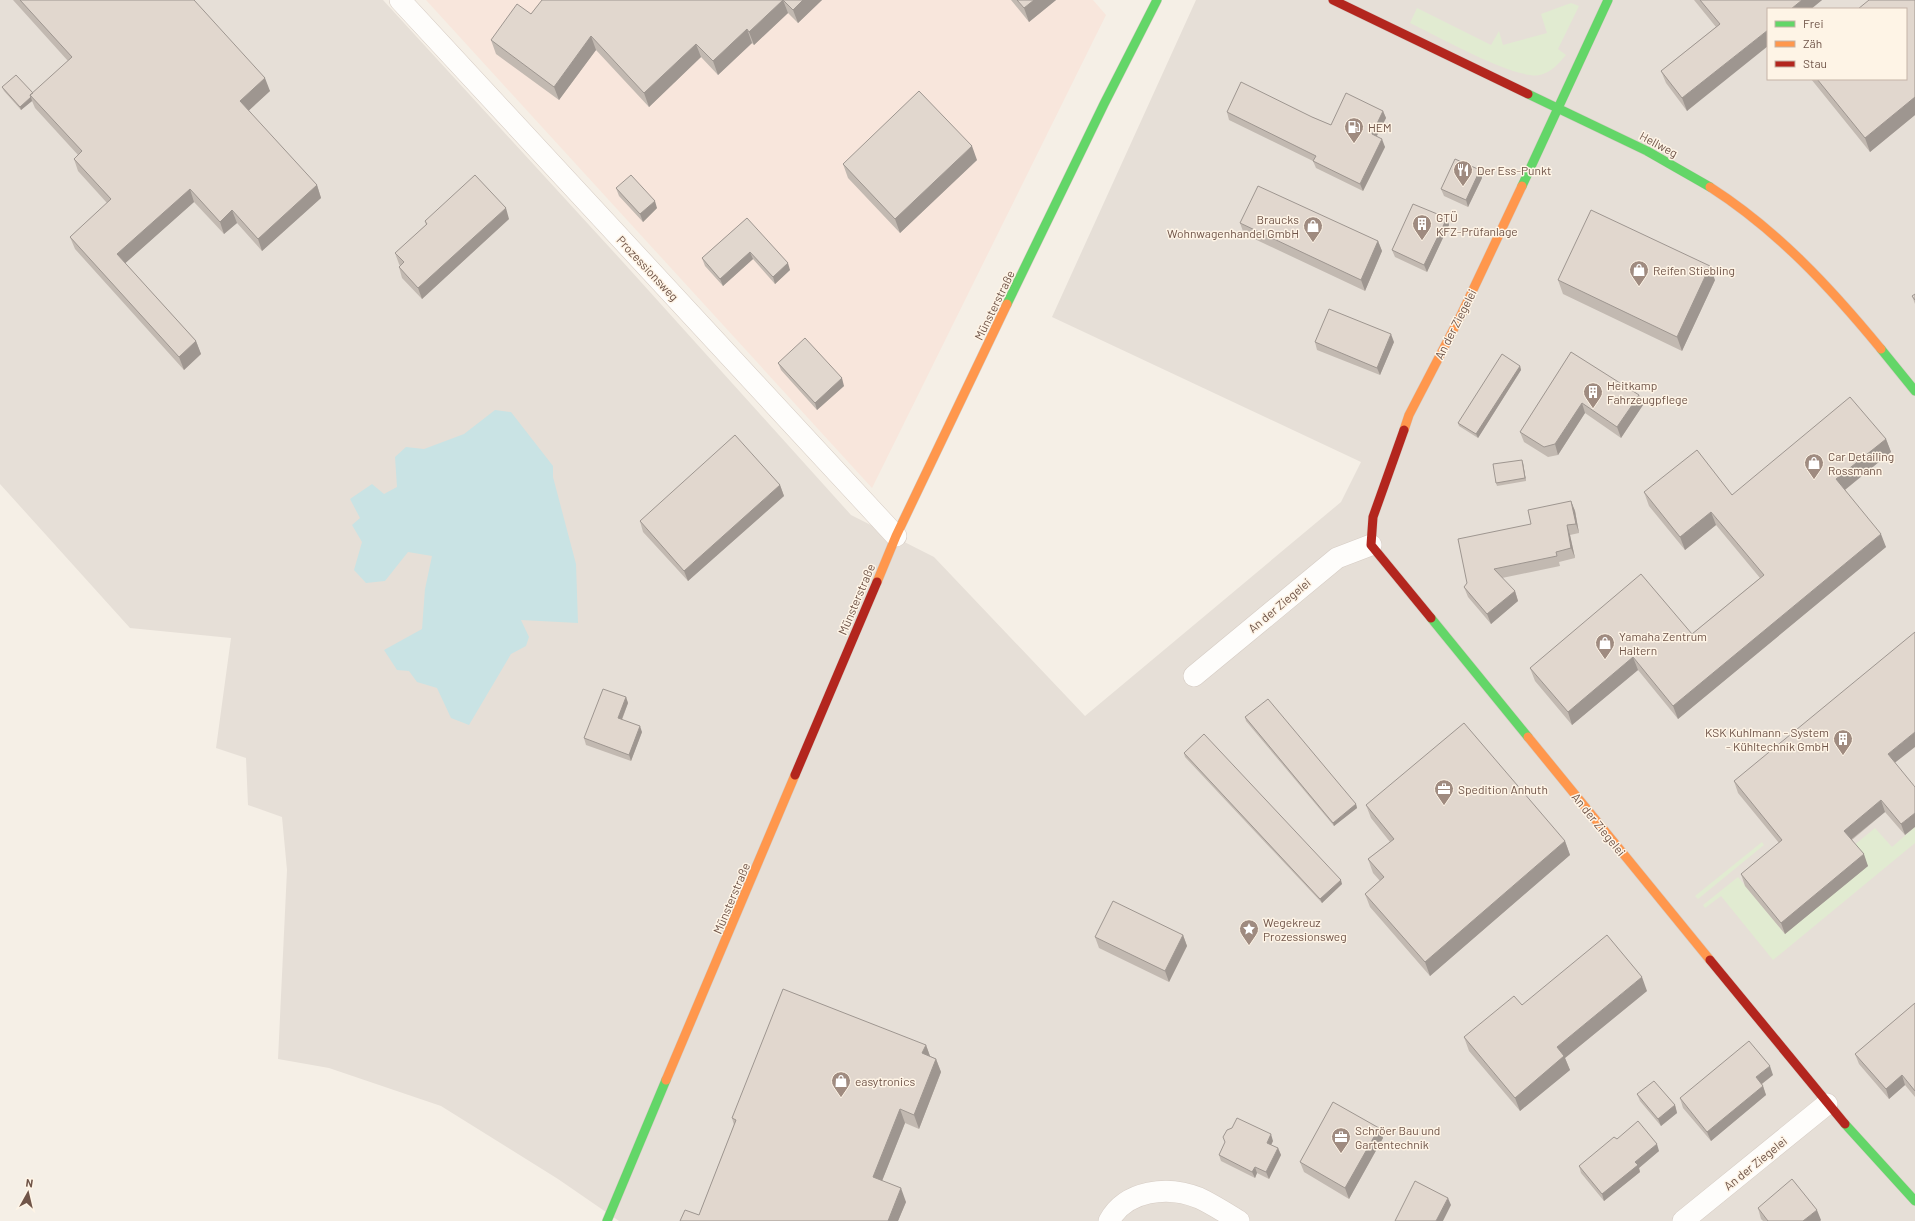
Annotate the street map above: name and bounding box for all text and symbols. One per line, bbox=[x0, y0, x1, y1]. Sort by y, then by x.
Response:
legend bbox=[1767, 8, 1907, 80]
text: Frei bbox=[1803, 16, 1823, 30]
text: Zäh bbox=[1803, 36, 1822, 50]
text: Stau bbox=[1803, 56, 1827, 70]
fuel station icon: HEM bbox=[1343, 116, 1365, 144]
place label: HEM bbox=[1368, 120, 1392, 134]
street label: Hellweg bbox=[1638, 128, 1680, 160]
restaurant icon: Der Ess-Punkt bbox=[1452, 159, 1474, 187]
place label: Der Ess-Punkt bbox=[1477, 163, 1551, 177]
place label: GTÜ KFZ-Prüfanlage bbox=[1436, 210, 1518, 238]
place label: Braucks Wohnwagenhandel GmbH bbox=[1167, 212, 1299, 240]
building icon: GTÜ KFZ-Prüfanlage bbox=[1411, 213, 1433, 241]
shop icon: Braucks Wohnwagenhandel GmbH bbox=[1302, 215, 1324, 243]
street label: Prozessionsweg bbox=[614, 233, 682, 303]
shop icon: Reifen Stiebling bbox=[1628, 259, 1650, 287]
place label: Reifen Stiebling bbox=[1653, 263, 1735, 277]
street label: Münsterstraße bbox=[971, 268, 1017, 342]
street label: An der Ziegelei bbox=[1431, 287, 1479, 361]
place label: Heitkamp Fahrzeugpflege bbox=[1607, 378, 1688, 406]
building icon: Heitkamp Fahrzeugpflege bbox=[1582, 381, 1604, 409]
place label: Car Detailing Rossmann bbox=[1828, 449, 1894, 477]
shop icon: Car Detailing Rossmann bbox=[1803, 452, 1825, 480]
street label: Münsterstraße bbox=[835, 561, 877, 637]
street label: An der Ziegelei bbox=[1245, 575, 1313, 635]
place label: Yamaha Zentrum Haltern bbox=[1619, 629, 1707, 657]
shop icon: Yamaha Zentrum Haltern bbox=[1594, 632, 1616, 660]
place label: KSK Kuhlmann - System - Kühltechnik GmbH bbox=[1705, 725, 1829, 753]
building icon: KSK Kuhlmann - System - Kühltechnik GmbH bbox=[1832, 728, 1854, 756]
office icon: Spedition Anhuth bbox=[1433, 778, 1455, 806]
place label: Spedition Anhuth bbox=[1458, 782, 1548, 796]
street label: An der Ziegelei bbox=[1569, 790, 1629, 858]
street label: Münsterstraße bbox=[710, 860, 752, 936]
place label: Wegekreuz Prozessionsweg bbox=[1263, 915, 1347, 943]
place icon: Wegekreuz Prozessionsweg bbox=[1238, 918, 1260, 946]
shop icon: easytronics bbox=[830, 1070, 852, 1098]
place label: easytronics bbox=[855, 1074, 915, 1088]
place label: Schröer Bau und Gartentechnik bbox=[1355, 1123, 1440, 1151]
office icon: Schröer Bau und Gartentechnik bbox=[1330, 1126, 1352, 1154]
street label: An der Ziegelei bbox=[1721, 1133, 1789, 1193]
north arrow bbox=[8, 1173, 48, 1213]
text: N bbox=[25, 1176, 34, 1190]

